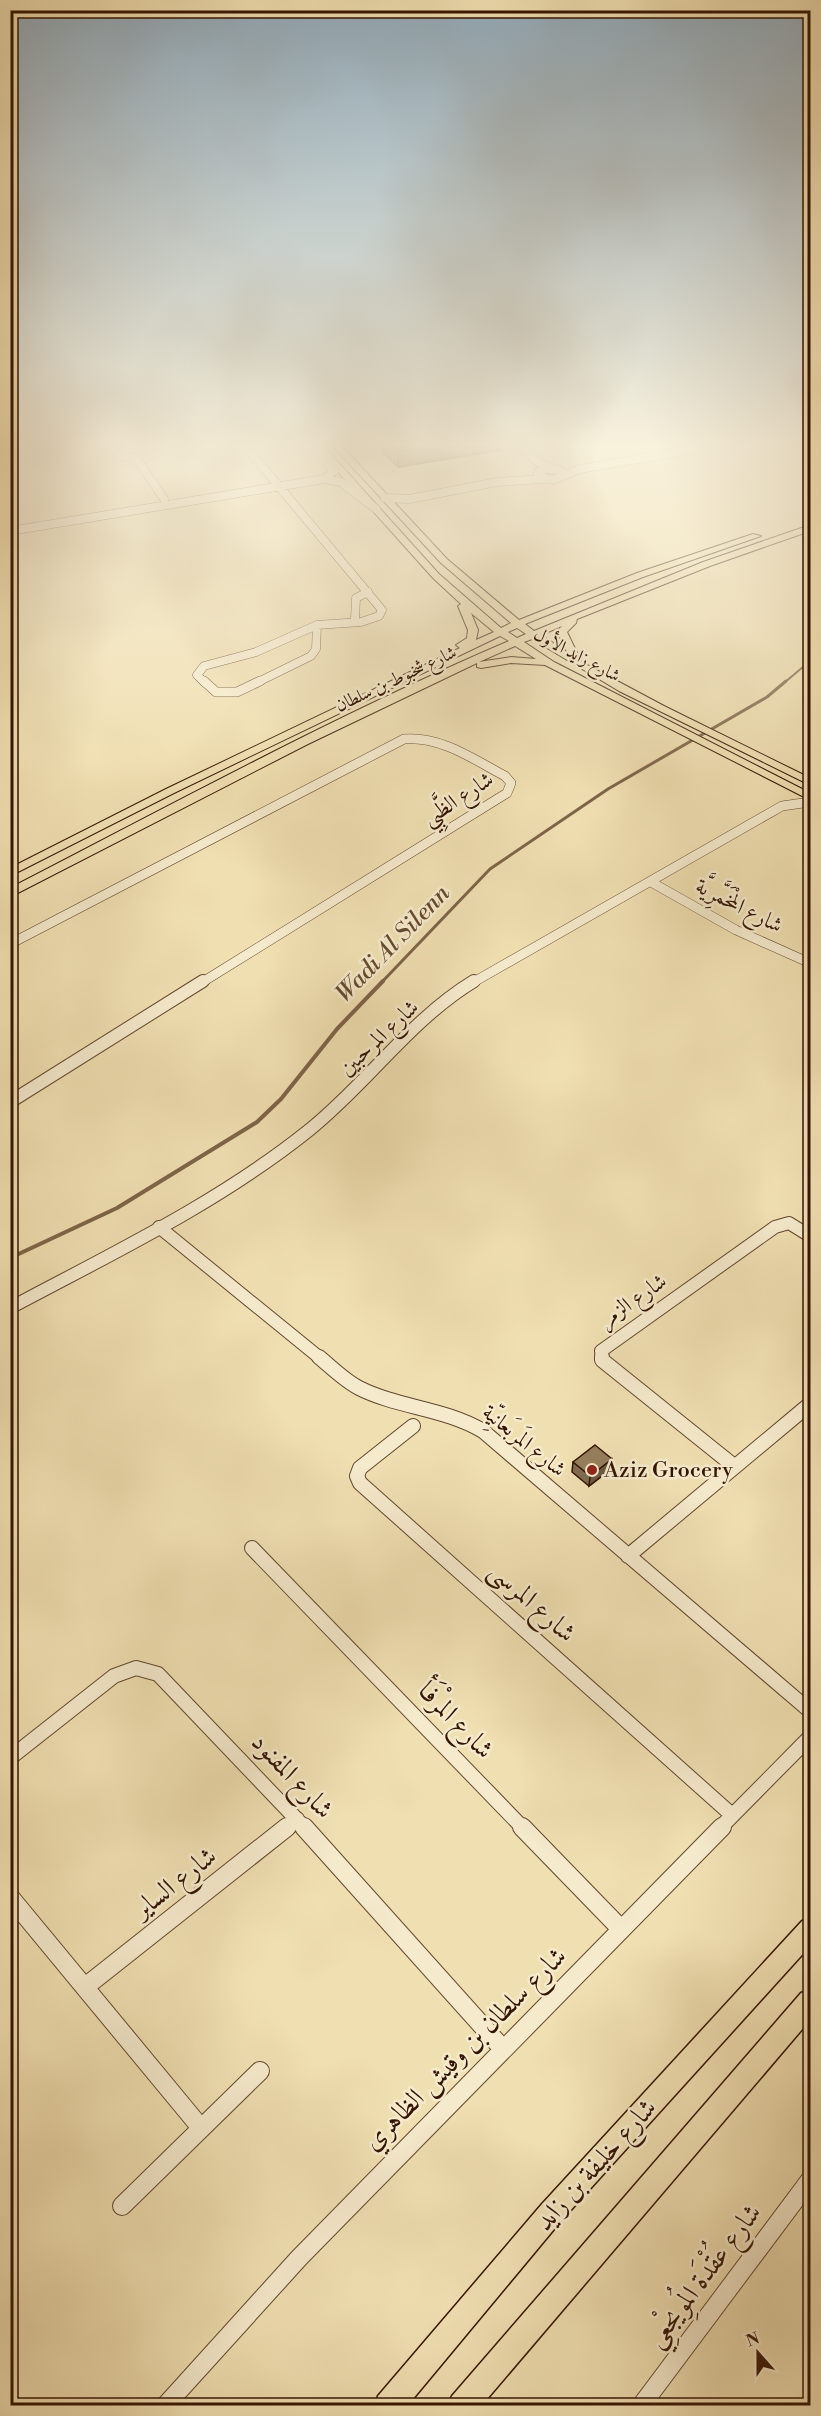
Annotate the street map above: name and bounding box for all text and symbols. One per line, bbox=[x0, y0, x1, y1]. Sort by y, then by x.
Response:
street label: شارع زايد الأول bbox=[528, 621, 625, 690]
street label: شارع شخبوط بن سلطان bbox=[332, 641, 462, 720]
street label: شارع الظَّبِي bbox=[414, 761, 502, 838]
street label: شارع المْخَمَّرِيَّة bbox=[689, 867, 790, 943]
water label: Wadi Al Silenn bbox=[330, 879, 457, 1009]
street label: شارع المرحبين bbox=[333, 994, 427, 1085]
street label: شارع الزمر bbox=[594, 1268, 674, 1337]
street label: شارع المَربَعانِيّة bbox=[474, 1397, 573, 1486]
place label: Aziz Grocery bbox=[603, 1457, 733, 1484]
marker: Aziz Grocery bbox=[585, 1463, 599, 1477]
street label: شارع المرسى bbox=[479, 1554, 583, 1653]
street label: شارع المرْفَأ bbox=[406, 1671, 504, 1769]
street label: شارع المفنود bbox=[240, 1726, 341, 1829]
street label: شارع الساير bbox=[124, 1840, 226, 1931]
street label: شارع سلطان بن وقيش الظاهري bbox=[356, 1940, 577, 2161]
street label: شارع خليفة بن زايد bbox=[528, 2092, 667, 2241]
street label: شارع عُقْدَة المُوِيجْعِي bbox=[633, 2193, 774, 2358]
north arrow bbox=[728, 2323, 788, 2383]
text: N bbox=[743, 2328, 763, 2352]

